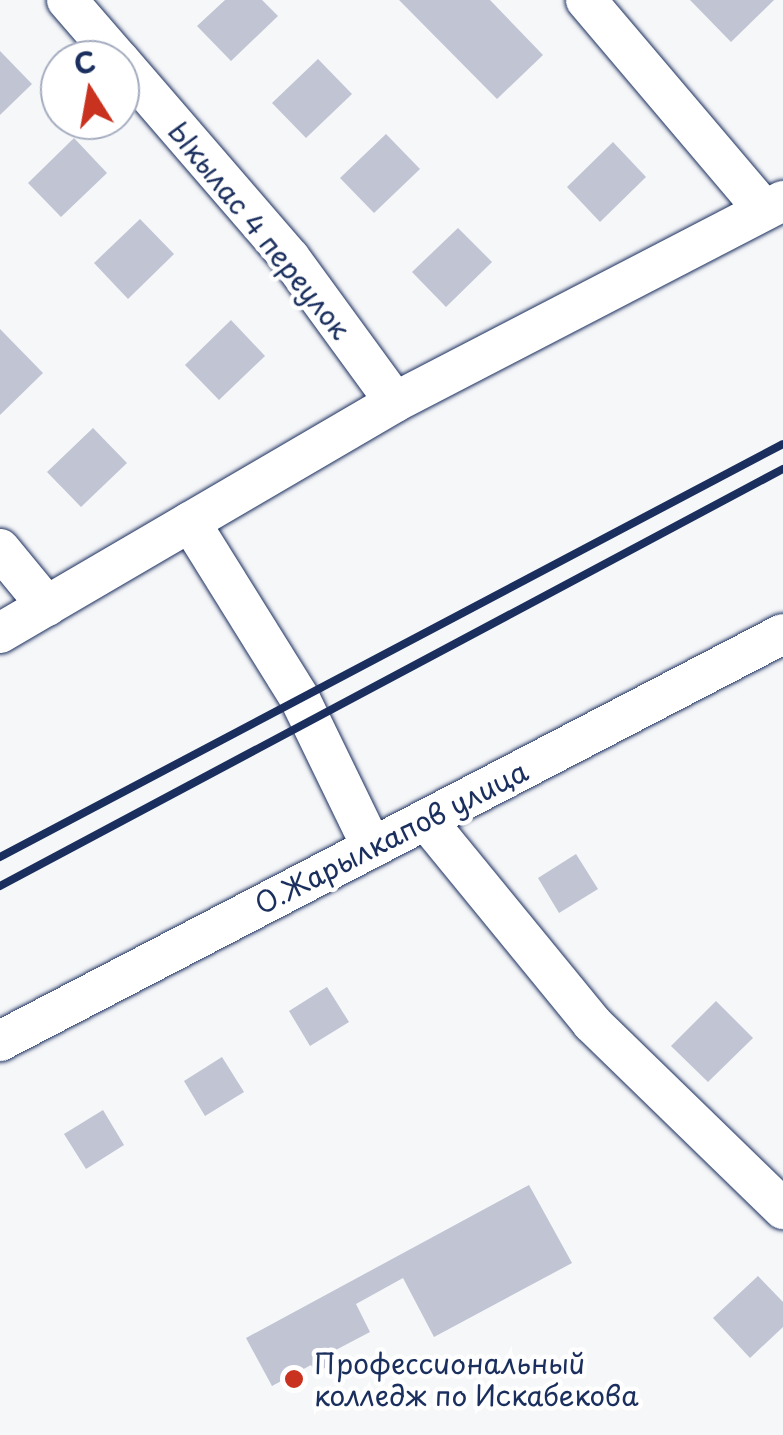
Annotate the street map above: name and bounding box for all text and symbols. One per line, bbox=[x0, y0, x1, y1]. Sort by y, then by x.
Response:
text: С bbox=[70, 39, 99, 85]
north arrow bbox=[40, 40, 140, 140]
street label: Ыкылас 4 переулок bbox=[162, 114, 358, 346]
street label: О.Жарылкапов улица bbox=[249, 753, 533, 921]
place label: Профессиональный колледж по Искабекова bbox=[314, 1346, 642, 1412]
marker: Профессиональный колледж по Искабекова bbox=[283, 1368, 305, 1390]

